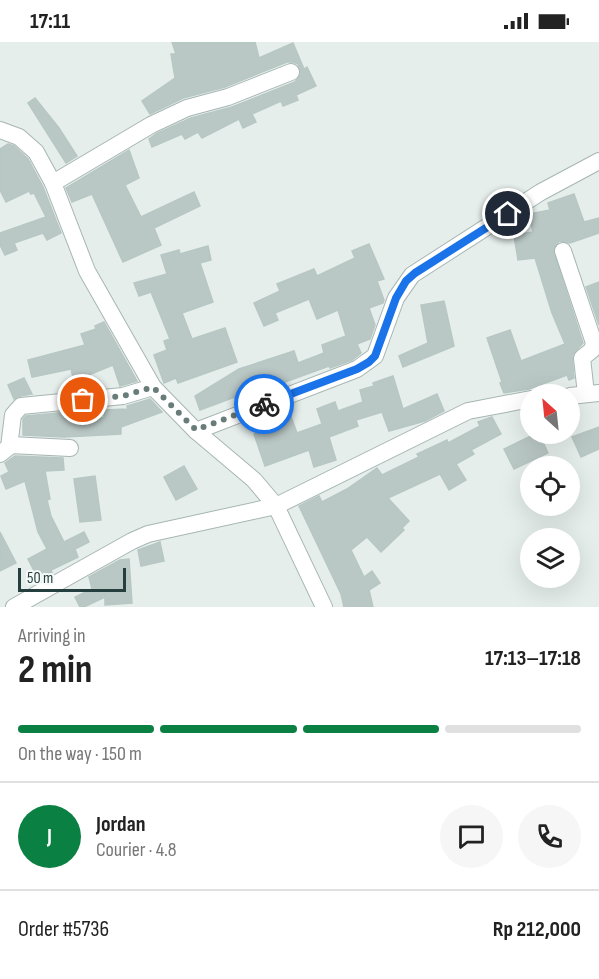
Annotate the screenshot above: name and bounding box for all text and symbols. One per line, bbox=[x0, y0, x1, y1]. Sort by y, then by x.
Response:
text: 17:11 bbox=[30, 8, 70, 35]
pin bbox=[482, 188, 533, 239]
icon: home bbox=[491, 197, 524, 230]
pin bbox=[57, 374, 108, 425]
courier bbox=[234, 374, 294, 434]
icon: bag bbox=[66, 383, 99, 416]
north arrow bbox=[520, 384, 580, 444]
map controls bbox=[520, 384, 580, 588]
icon: bike bbox=[248, 388, 281, 421]
button: locate bbox=[520, 456, 580, 516]
button: layers bbox=[520, 528, 580, 588]
scale bar bbox=[18, 565, 126, 592]
text: 50 m bbox=[27, 569, 53, 588]
text: Arriving in bbox=[18, 624, 86, 648]
text: 17:13–17:18 bbox=[485, 645, 581, 672]
text: 2 min bbox=[18, 647, 92, 694]
text: On the way · 150 m bbox=[18, 742, 142, 766]
button: chat bbox=[440, 805, 503, 868]
button: phone bbox=[518, 805, 581, 868]
text: Jordan bbox=[96, 811, 145, 838]
text: J bbox=[47, 823, 52, 850]
text: Courier · 4.8 bbox=[96, 838, 177, 862]
text: Order #5736 bbox=[18, 916, 109, 943]
text: Rp 212,000 bbox=[493, 916, 581, 943]

